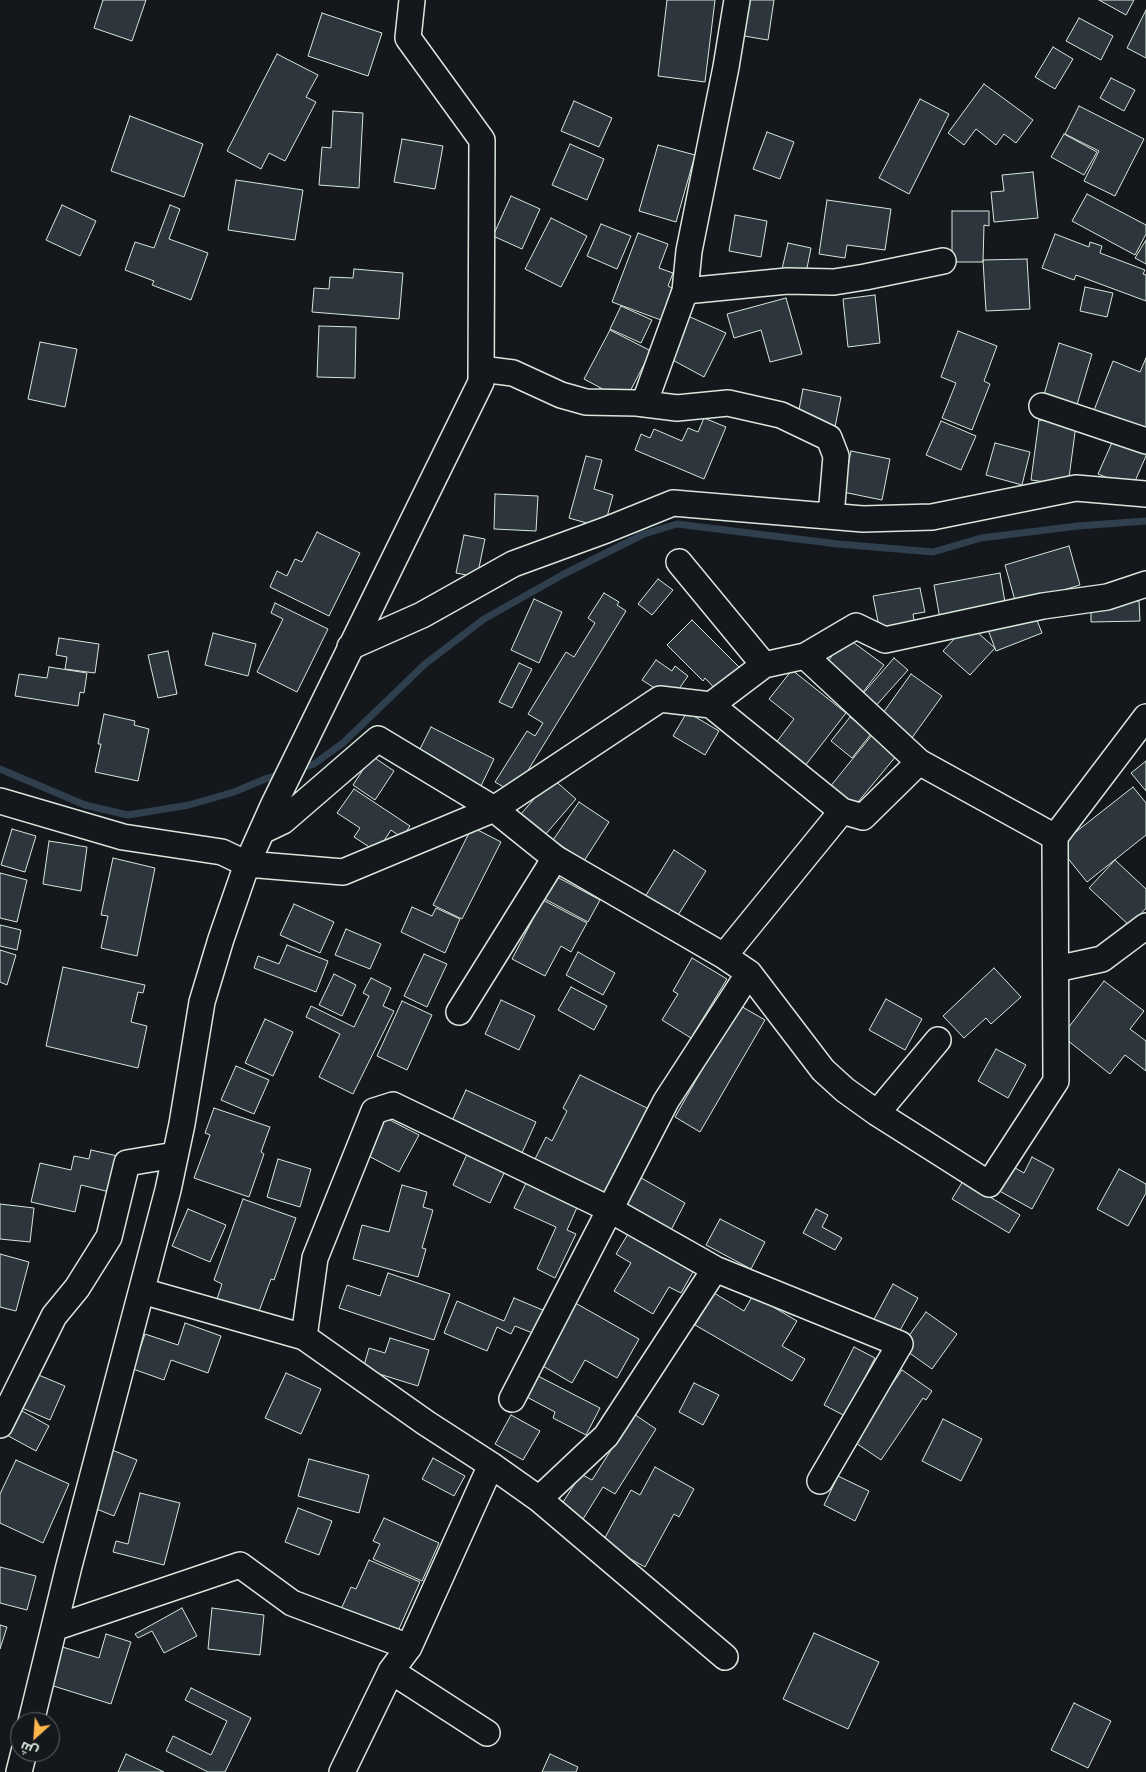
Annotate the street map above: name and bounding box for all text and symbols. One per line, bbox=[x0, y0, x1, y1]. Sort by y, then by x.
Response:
north arrow bbox=[10, 1712, 60, 1762]
text: ش bbox=[16, 1738, 41, 1763]

